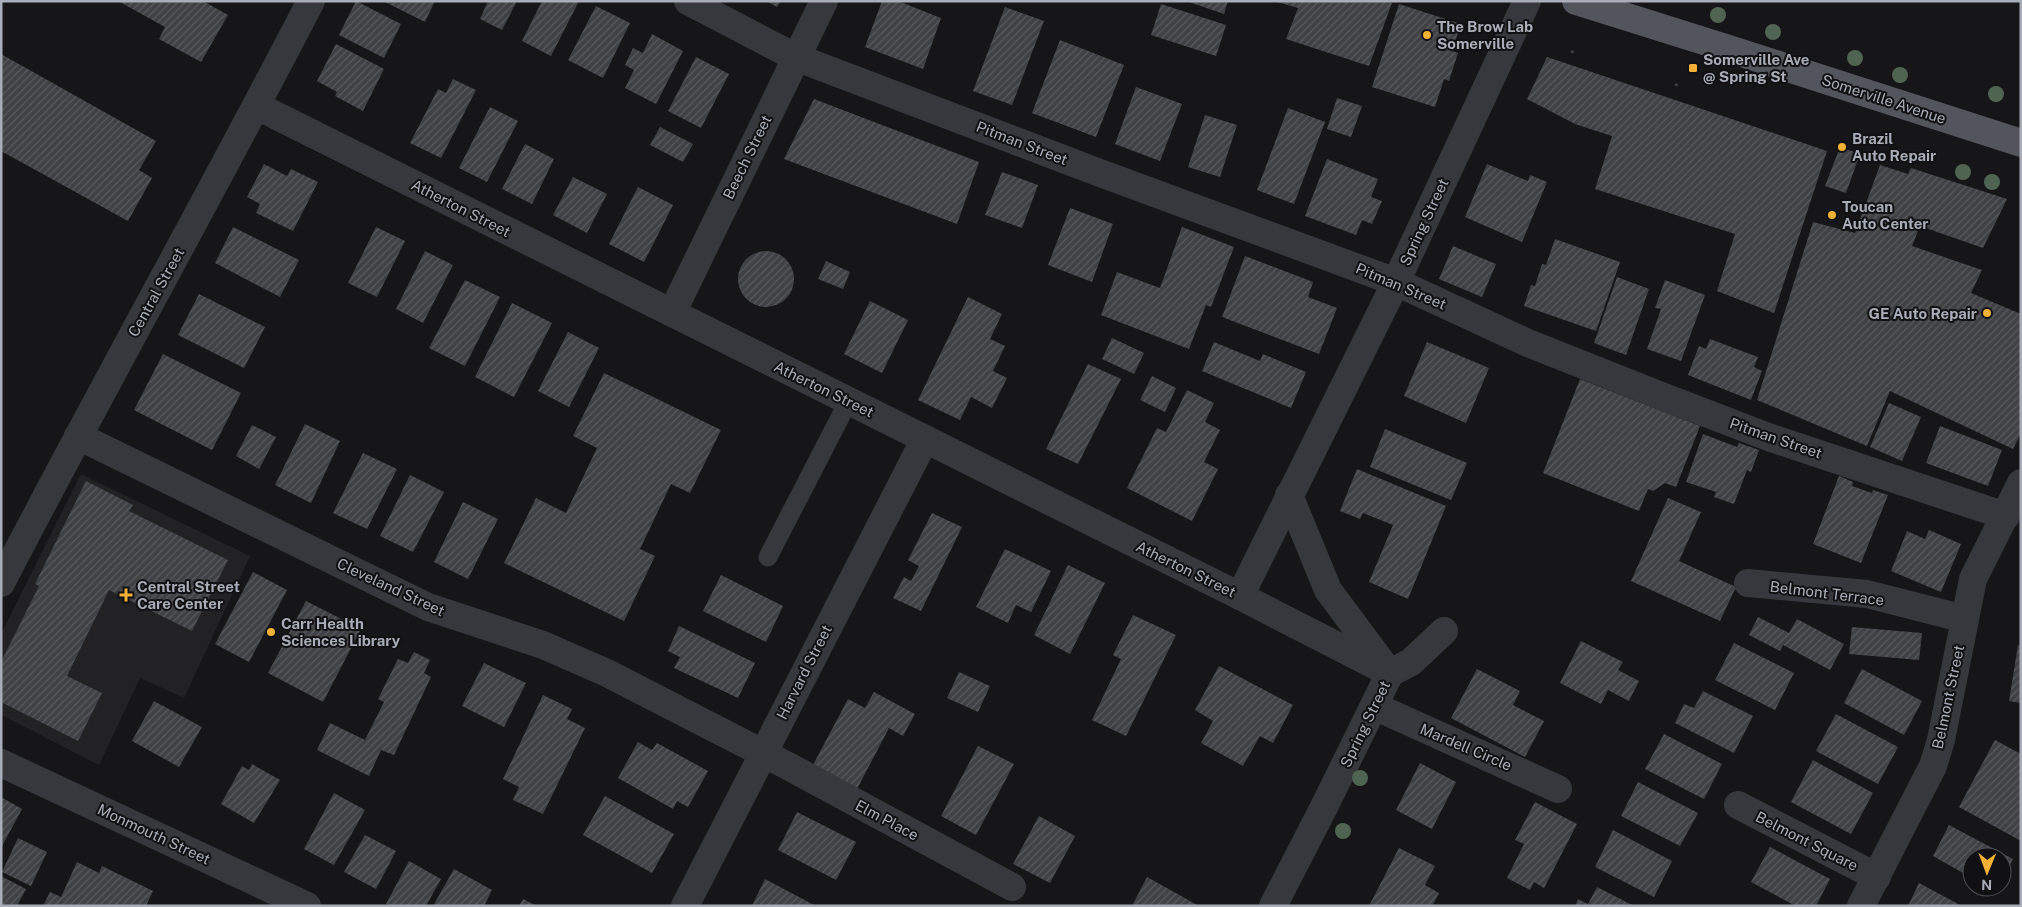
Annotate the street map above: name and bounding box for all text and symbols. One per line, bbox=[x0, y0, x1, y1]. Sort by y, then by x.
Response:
place label: The Brow Lab Somerville bbox=[1437, 18, 1533, 52]
marker: The Brow Lab Somerville bbox=[1421, 29, 1433, 41]
place label: Somerville Ave @ Spring St bbox=[1703, 51, 1809, 85]
marker: Somerville Ave @ Spring St bbox=[1687, 62, 1699, 74]
street label: Somerville Avenue bbox=[1820, 71, 1948, 127]
street label: Beech Street bbox=[719, 112, 775, 202]
street label: Pitman Street bbox=[974, 118, 1070, 168]
place label: Brazil Auto Repair bbox=[1852, 130, 1936, 164]
marker: Brazil Auto Repair bbox=[1836, 141, 1848, 153]
street label: Atherton Street bbox=[409, 176, 513, 240]
street label: Spring Street bbox=[1396, 176, 1452, 268]
place label: Toucan Auto Center bbox=[1842, 198, 1929, 232]
marker: Toucan Auto Center bbox=[1826, 209, 1838, 221]
street label: Central Street bbox=[125, 245, 187, 339]
street label: Pitman Street bbox=[1353, 259, 1449, 313]
place label: GE Auto Repair bbox=[1869, 305, 1977, 322]
marker: GE Auto Repair bbox=[1981, 307, 1993, 319]
street label: Atherton Street bbox=[771, 358, 877, 421]
street label: Pitman Street bbox=[1728, 414, 1825, 462]
street label: Atherton Street bbox=[1133, 538, 1239, 601]
street label: Cleveland Street bbox=[335, 555, 448, 619]
place label: Central Street Care Center bbox=[137, 578, 240, 612]
street label: Belmont Terrace bbox=[1769, 578, 1885, 608]
marker: Central Street Care Center bbox=[119, 588, 133, 602]
place label: Carr Health Sciences Library bbox=[281, 615, 401, 649]
street label: Harvard Street bbox=[773, 622, 835, 722]
marker: Carr Health Sciences Library bbox=[265, 626, 277, 638]
street label: Belmont Street bbox=[1929, 643, 1967, 751]
street label: Spring Street bbox=[1337, 678, 1393, 770]
street label: Mardell Circle bbox=[1418, 720, 1514, 774]
street label: Elm Place bbox=[852, 796, 922, 844]
street label: Monmouth Street bbox=[95, 800, 213, 868]
street label: Belmont Square bbox=[1753, 808, 1861, 874]
north arrow bbox=[1962, 847, 2012, 897]
text: N bbox=[1981, 877, 1992, 893]

